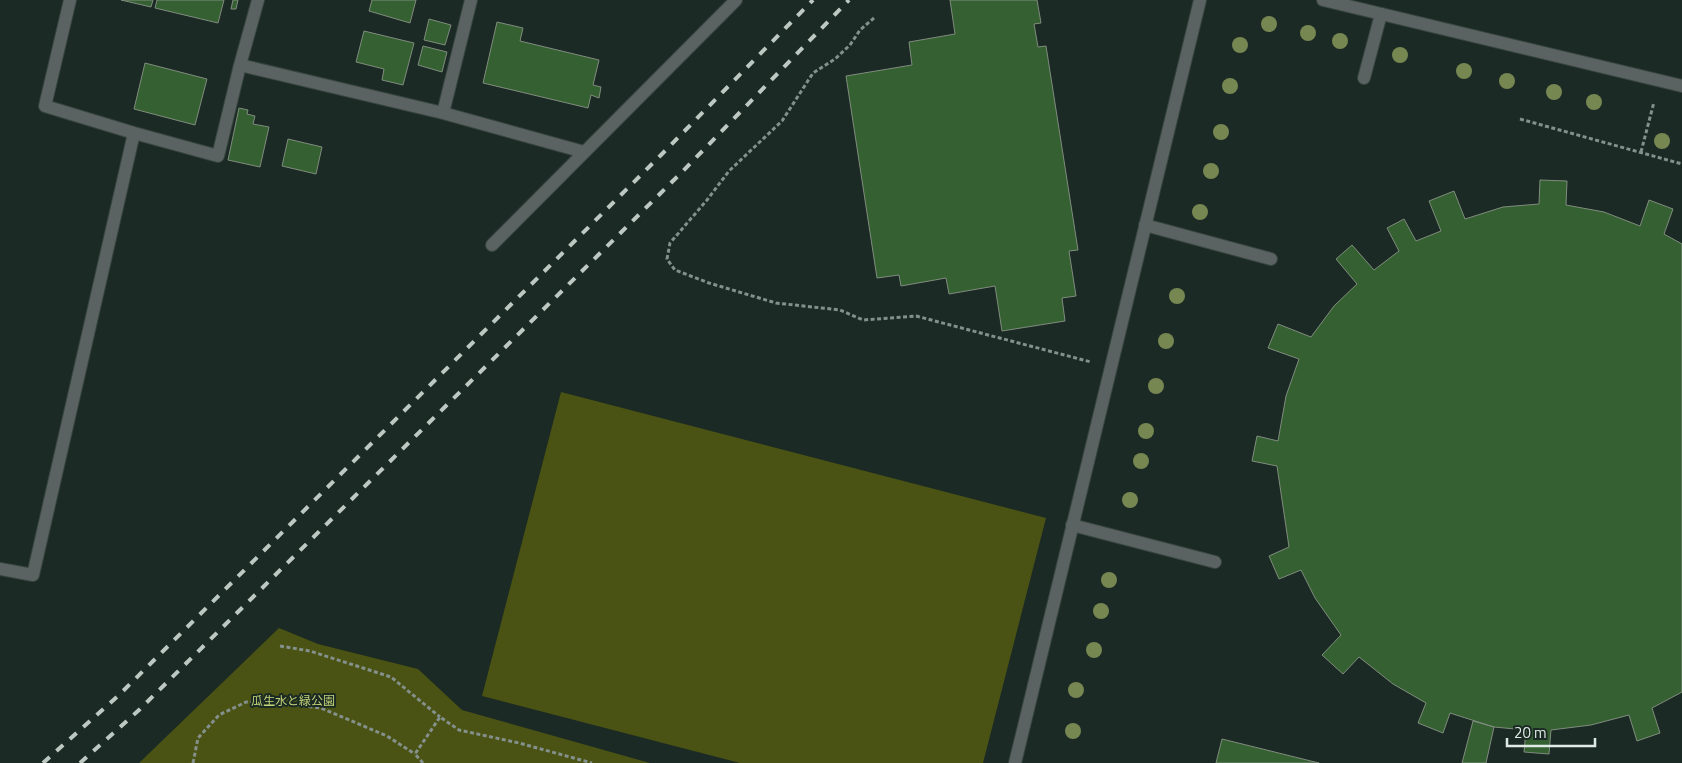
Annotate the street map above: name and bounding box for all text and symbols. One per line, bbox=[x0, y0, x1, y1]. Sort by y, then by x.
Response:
park label: 瓜生水と緑公園 bbox=[251, 691, 335, 710]
scale bar bbox=[1507, 716, 1594, 748]
text: 20 m bbox=[1514, 721, 1547, 744]

